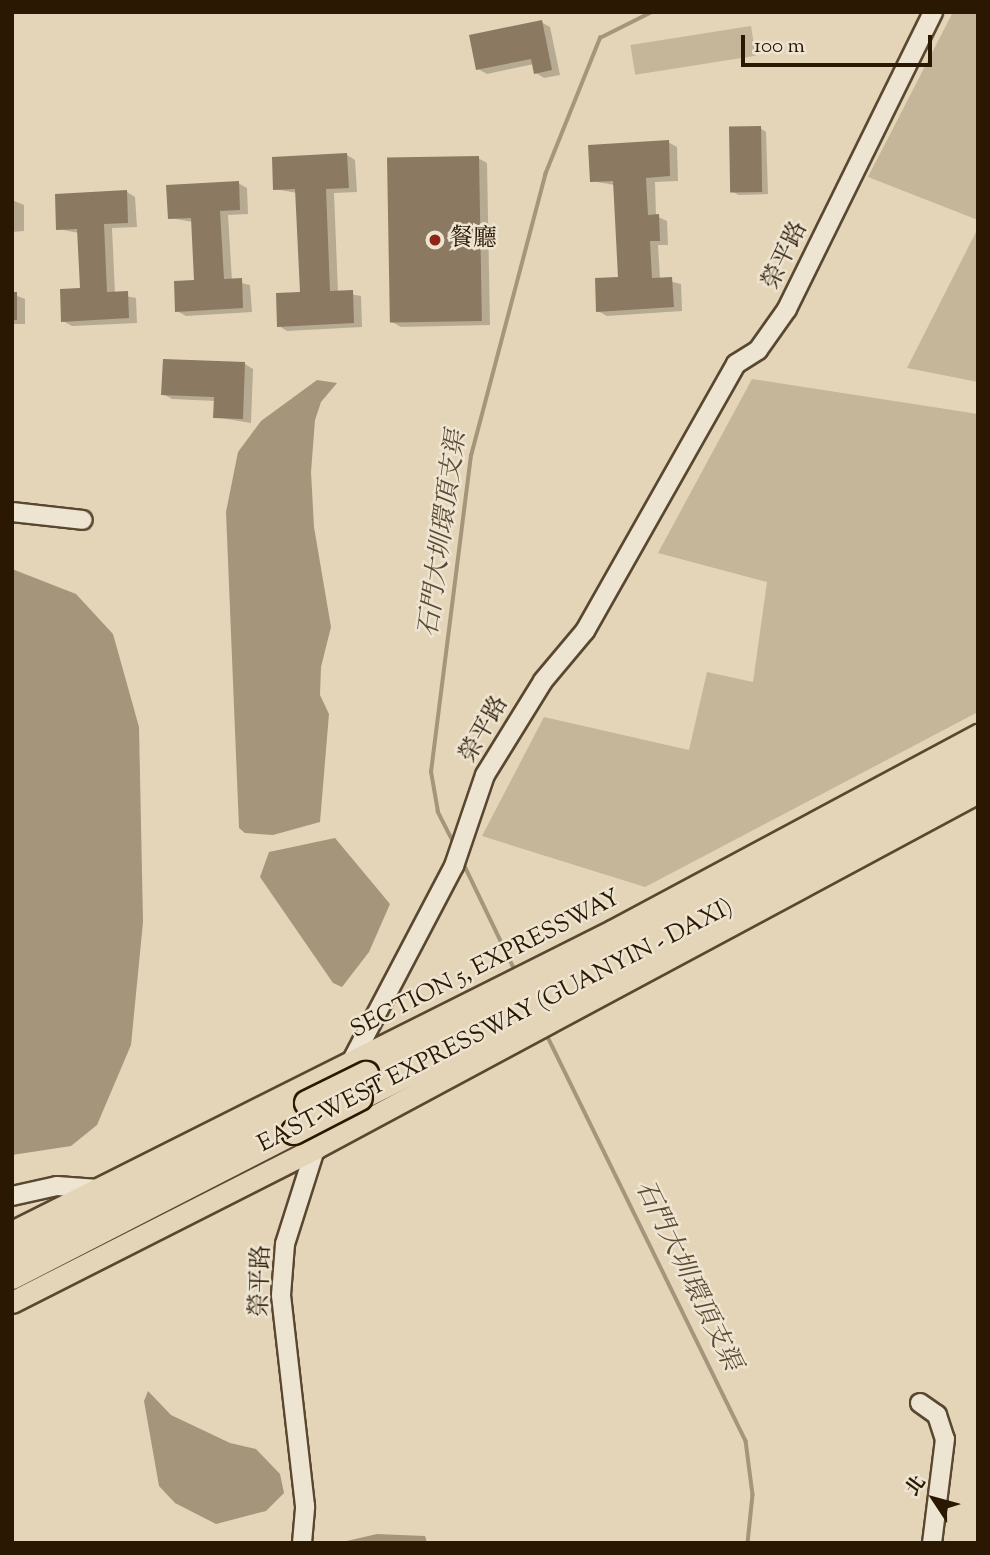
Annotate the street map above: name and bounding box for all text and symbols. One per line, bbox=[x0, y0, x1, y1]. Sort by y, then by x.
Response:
scale bar bbox=[745, 21, 936, 65]
text: 100 m bbox=[754, 32, 805, 62]
street label: 榮平路 bbox=[757, 217, 815, 295]
place label: 餐廳 bbox=[449, 226, 497, 254]
marker: 餐廳 bbox=[427, 232, 443, 248]
water label: 石門大圳環頂支渠 bbox=[414, 429, 474, 639]
street label: 榮平路 bbox=[455, 692, 515, 768]
street label: SECTION 5, EXPRESSWAY bbox=[346, 884, 626, 1046]
street label: EAST-WEST EXPRESSWAY (GUANYIN - DAXI) bbox=[254, 894, 738, 1160]
water label: 石門大圳環頂支渠 bbox=[627, 1176, 747, 1376]
street label: 榮平路 bbox=[246, 1245, 278, 1317]
north arrow bbox=[899, 1464, 969, 1534]
text: 北 bbox=[900, 1471, 933, 1502]

